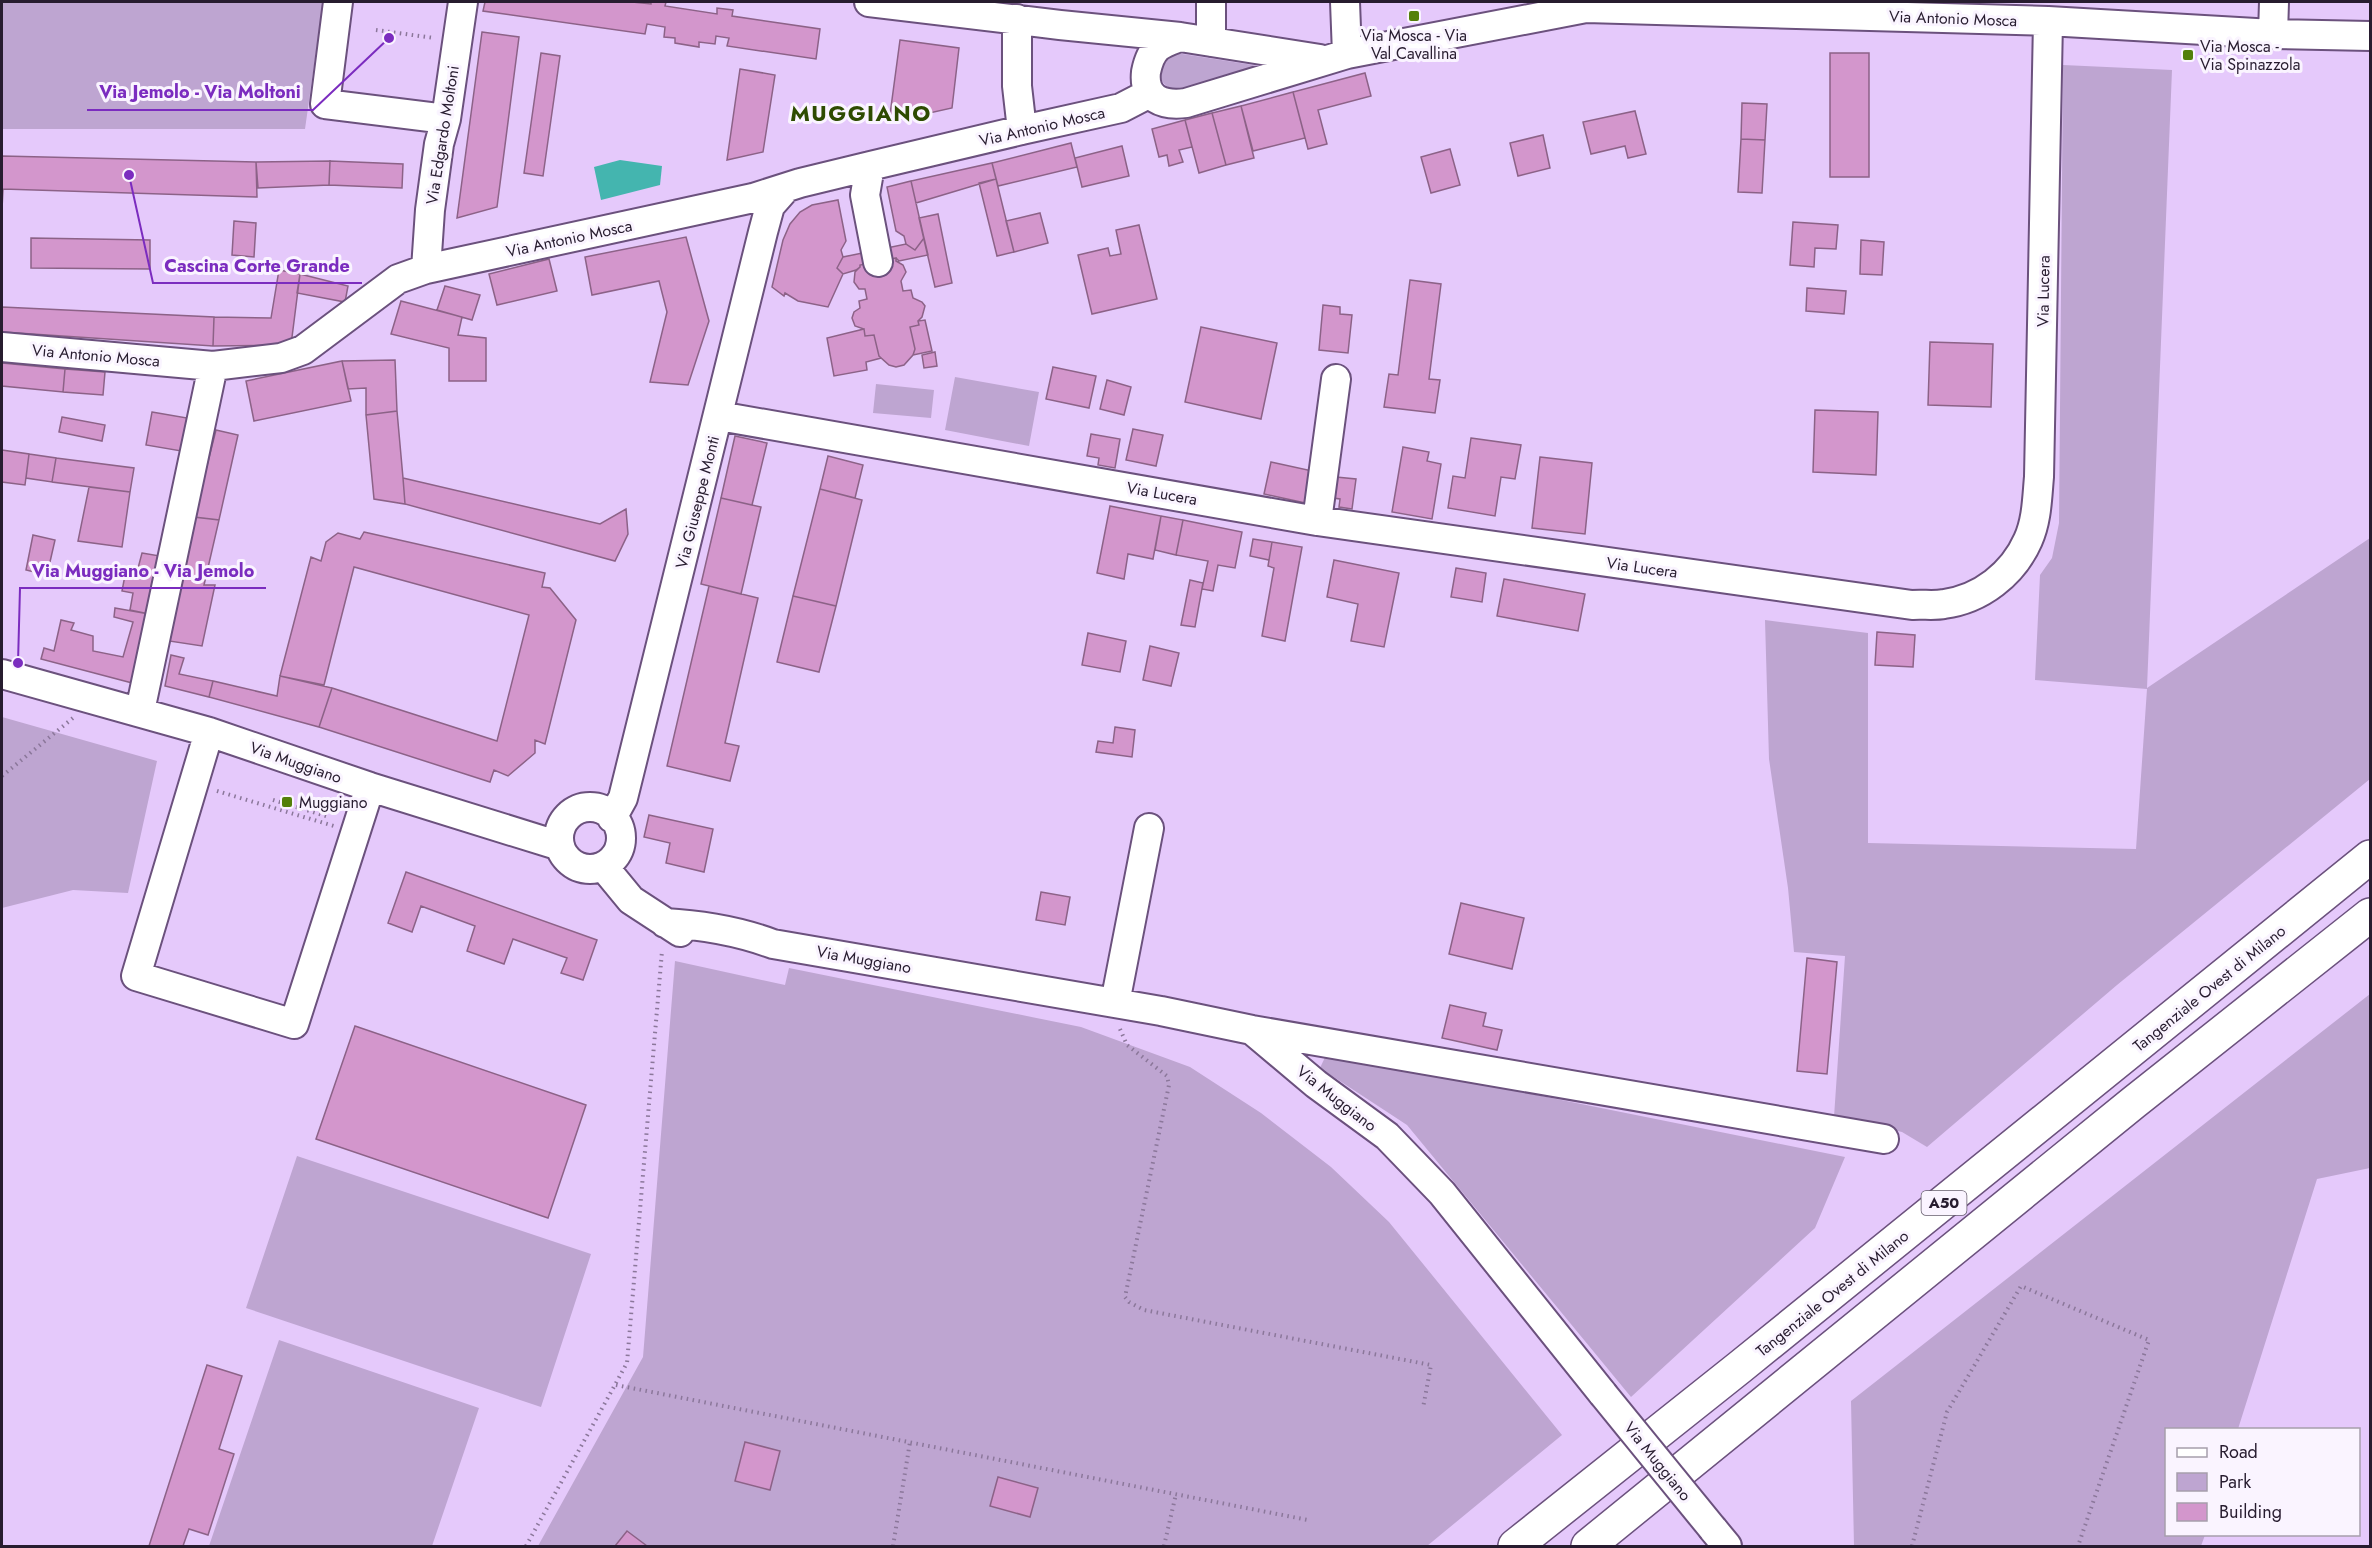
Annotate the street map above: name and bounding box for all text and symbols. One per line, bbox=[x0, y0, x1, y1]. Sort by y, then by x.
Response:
street label: Via Antonio Mosca bbox=[1888, 5, 2018, 32]
marker: Via Mosca - Via Val Cavallina bbox=[1407, 9, 1421, 23]
place label: Via Mosca - Via Val Cavallina bbox=[1361, 24, 1467, 65]
place label: Via Mosca - Via Spinazzola bbox=[2200, 35, 2300, 76]
marker: Via Mosca - Via Spinazzola bbox=[2181, 48, 2195, 62]
street label: Via Edgardo Moltoni bbox=[420, 64, 465, 206]
callout: Via Jemolo - Via Moltoni bbox=[87, 74, 313, 110]
text: Via Jemolo - Via Moltoni bbox=[98, 79, 301, 105]
district label: MUGGIANO bbox=[790, 97, 932, 129]
street label: Via Antonio Mosca bbox=[977, 101, 1107, 152]
street label: Via Antonio Mosca bbox=[504, 214, 634, 263]
callout: Cascina Corte Grande bbox=[153, 247, 362, 283]
text: Cascina Corte Grande bbox=[164, 253, 350, 279]
street label: Via Lucera bbox=[2031, 255, 2056, 327]
street label: Via Antonio Mosca bbox=[31, 338, 161, 373]
street label: Via Giuseppe Monti bbox=[670, 433, 725, 571]
street label: Via Lucera bbox=[1125, 476, 1199, 511]
street label: Via Lucera bbox=[1605, 551, 1679, 584]
callout: Via Muggiano - Via Jemolo bbox=[20, 552, 266, 588]
text: Via Muggiano - Via Jemolo bbox=[31, 558, 255, 584]
street label: Via Muggiano bbox=[247, 736, 345, 789]
place label: Muggiano bbox=[299, 791, 368, 814]
marker: Muggiano bbox=[280, 795, 294, 809]
street label: Tangenziale Ovest di Milano bbox=[2128, 919, 2291, 1057]
street label: Via Muggiano bbox=[815, 940, 913, 979]
street label: Via Muggiano bbox=[1292, 1060, 1382, 1137]
road number: A50 bbox=[1922, 1191, 1966, 1215]
street label: Tangenziale Ovest di Milano bbox=[1751, 1224, 1914, 1362]
street label: Via Muggiano bbox=[1619, 1417, 1697, 1506]
legend bbox=[2165, 1428, 2360, 1536]
text: Road bbox=[2219, 1439, 2258, 1465]
text: Park bbox=[2219, 1469, 2251, 1495]
text: Building bbox=[2219, 1499, 2282, 1525]

